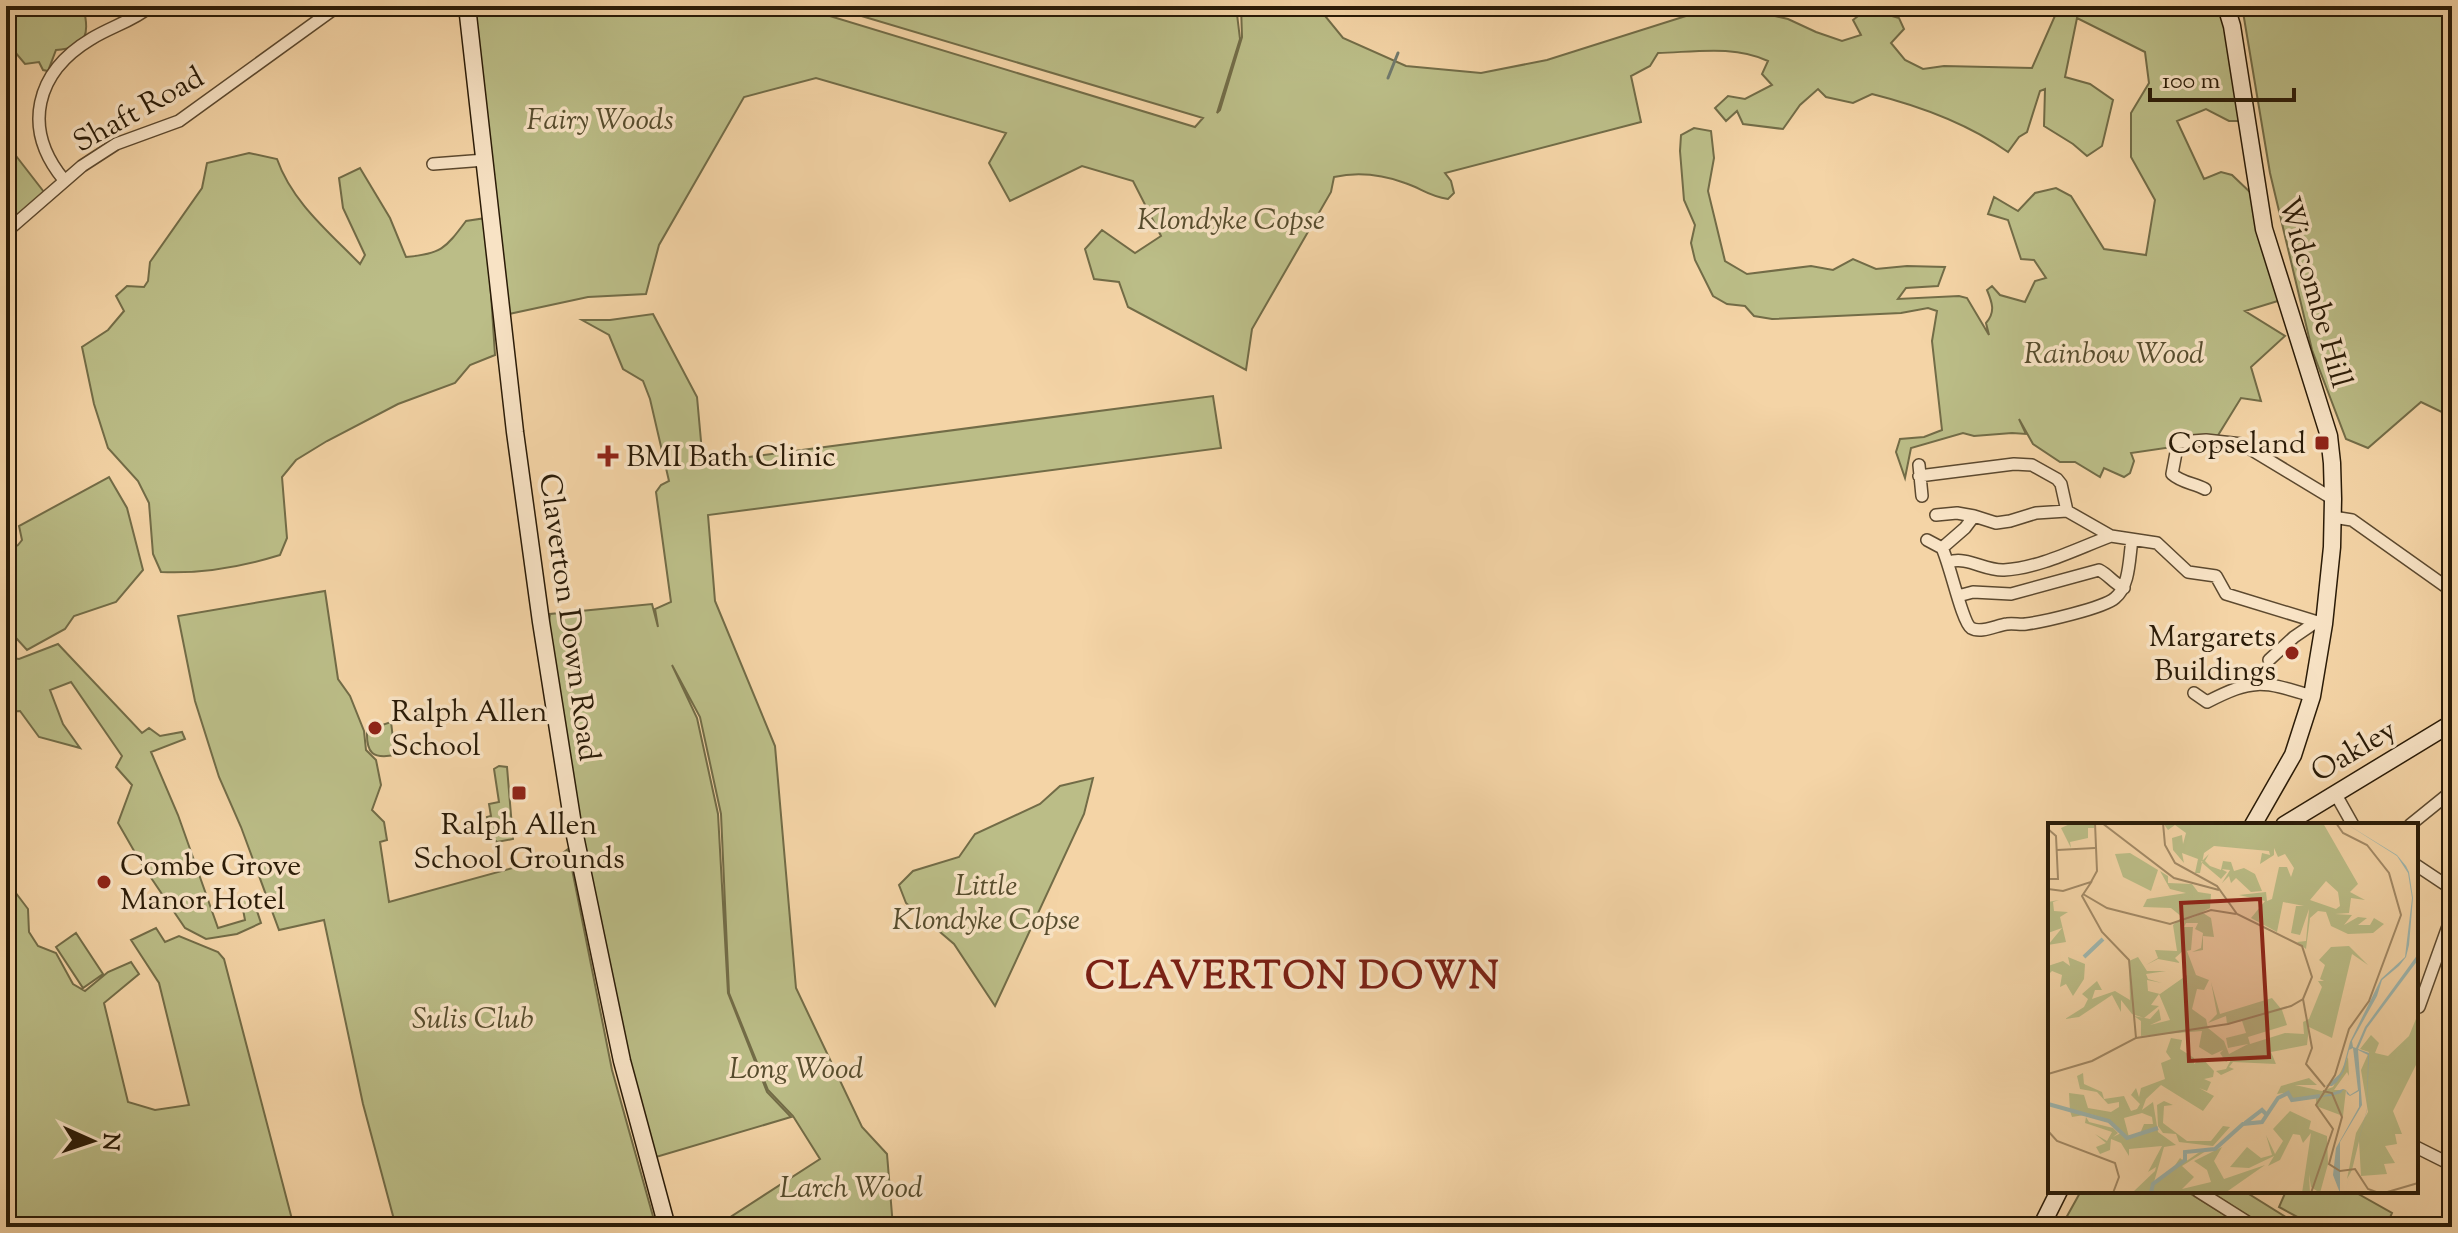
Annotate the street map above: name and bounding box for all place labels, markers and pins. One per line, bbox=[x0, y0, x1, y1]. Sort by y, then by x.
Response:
place label: Copseland bbox=[2168, 424, 2306, 467]
marker: Copseland bbox=[2313, 434, 2331, 452]
place label: BMI Bath Clinic bbox=[626, 437, 836, 480]
marker: BMI Bath Clinic bbox=[597, 445, 619, 467]
place label: Margarets Buildings bbox=[2149, 617, 2276, 694]
marker: Margarets Buildings bbox=[2283, 644, 2301, 662]
place label: Ralph Allen School bbox=[391, 692, 548, 769]
marker: Ralph Allen School bbox=[366, 719, 384, 737]
marker: Ralph Allen School Grounds bbox=[510, 784, 528, 802]
place label: Ralph Allen School Grounds bbox=[413, 805, 625, 882]
place label: Combe Grove Manor Hotel bbox=[120, 846, 301, 923]
marker: Combe Grove Manor Hotel bbox=[95, 873, 113, 891]

